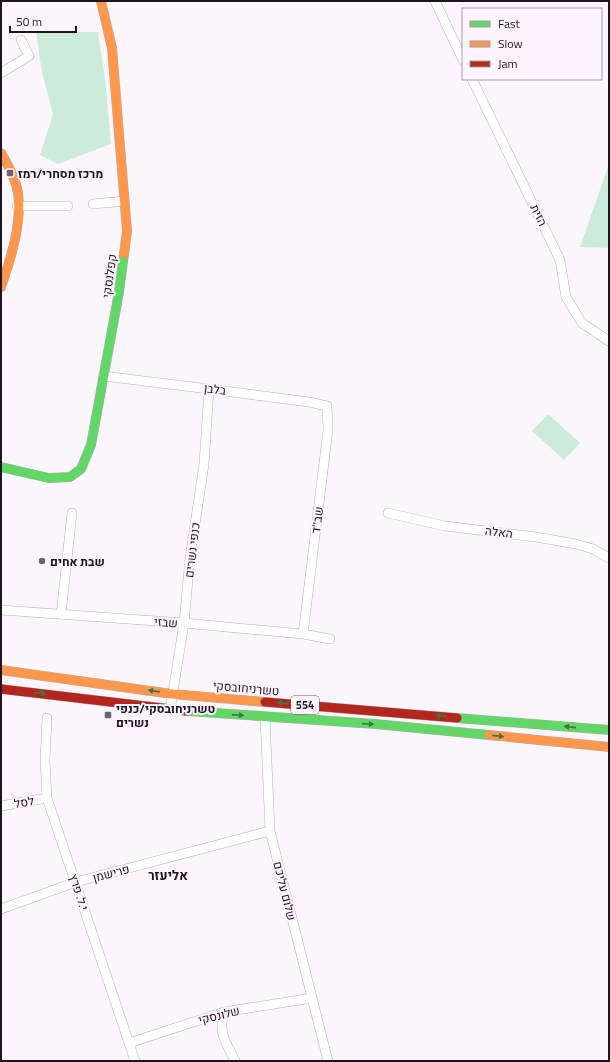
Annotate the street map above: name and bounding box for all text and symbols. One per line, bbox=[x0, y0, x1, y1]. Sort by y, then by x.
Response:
scale bar bbox=[10, 8, 76, 34]
legend bbox=[462, 8, 602, 80]
text: 50 m bbox=[16, 12, 42, 31]
text: Fast bbox=[498, 14, 521, 33]
text: Slow bbox=[498, 34, 523, 53]
text: Jam bbox=[498, 54, 518, 73]
place label: מרכז מסחרי/רמז bbox=[18, 164, 103, 183]
marker: מרכז מסחרי/רמז bbox=[5, 168, 15, 178]
street label: הזית bbox=[526, 201, 552, 229]
street label: קפלנסקי bbox=[97, 253, 121, 299]
street label: בלבן bbox=[203, 378, 228, 400]
street label: שב''ד bbox=[306, 505, 328, 535]
street label: כנפי נשרים bbox=[179, 521, 205, 579]
street label: האלה bbox=[484, 521, 514, 543]
place label: שבת אחים bbox=[50, 552, 105, 571]
marker: שבת אחים bbox=[37, 556, 47, 566]
street label: שבזי bbox=[154, 612, 178, 632]
street label: טשרניחובסקי bbox=[212, 676, 280, 700]
one-way arrow bbox=[148, 688, 160, 694]
one-way arrow bbox=[34, 690, 46, 697]
road number: 554 bbox=[291, 696, 319, 714]
place label: טשרניחובסקי/כנפי נשרים bbox=[116, 699, 216, 732]
one-way arrow bbox=[277, 699, 289, 706]
marker: טשרניחובסקי/כנפי נשרים bbox=[103, 710, 113, 720]
one-way arrow bbox=[232, 712, 244, 719]
one-way arrow bbox=[435, 712, 447, 719]
one-way arrow bbox=[362, 720, 374, 727]
one-way arrow bbox=[564, 723, 576, 730]
one-way arrow bbox=[491, 733, 504, 740]
street label: לסל bbox=[13, 791, 35, 813]
street label: פרישמן bbox=[90, 859, 132, 887]
street label: שלום עליכם bbox=[268, 859, 302, 923]
district label: אליעזר bbox=[148, 865, 188, 885]
street label: י.ל. פרץ bbox=[64, 871, 94, 913]
street label: שלונסקי bbox=[196, 1001, 242, 1029]

